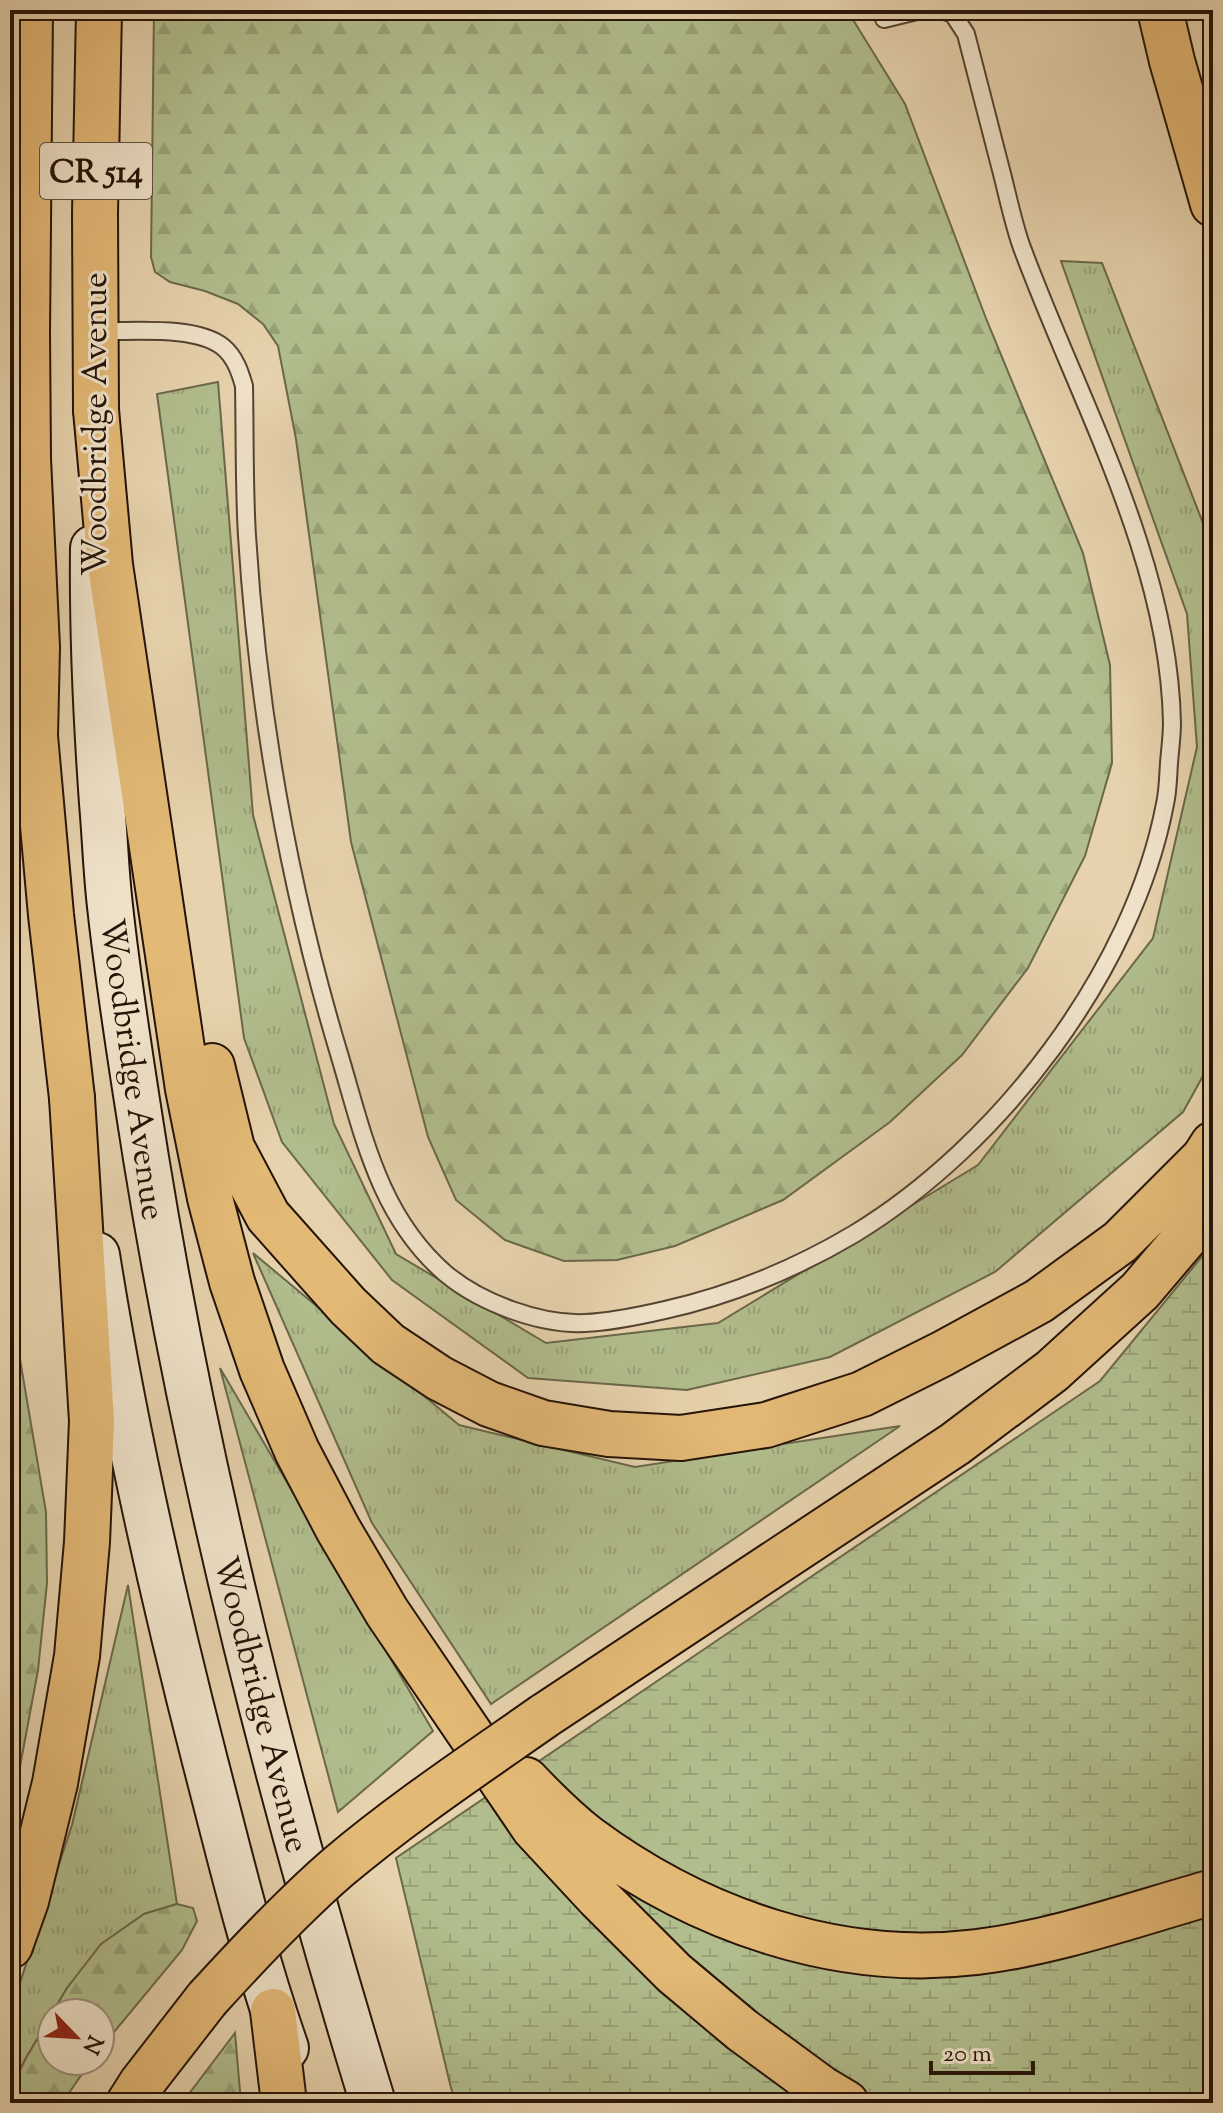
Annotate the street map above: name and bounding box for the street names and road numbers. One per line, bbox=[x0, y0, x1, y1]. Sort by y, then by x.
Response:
road number: CR 514 bbox=[40, 143, 152, 199]
street label: Woodbridge Avenue bbox=[73, 272, 122, 576]
street label: Woodbridge Avenue bbox=[85, 916, 176, 1223]
street label: Woodbridge Avenue bbox=[199, 1551, 320, 1858]

